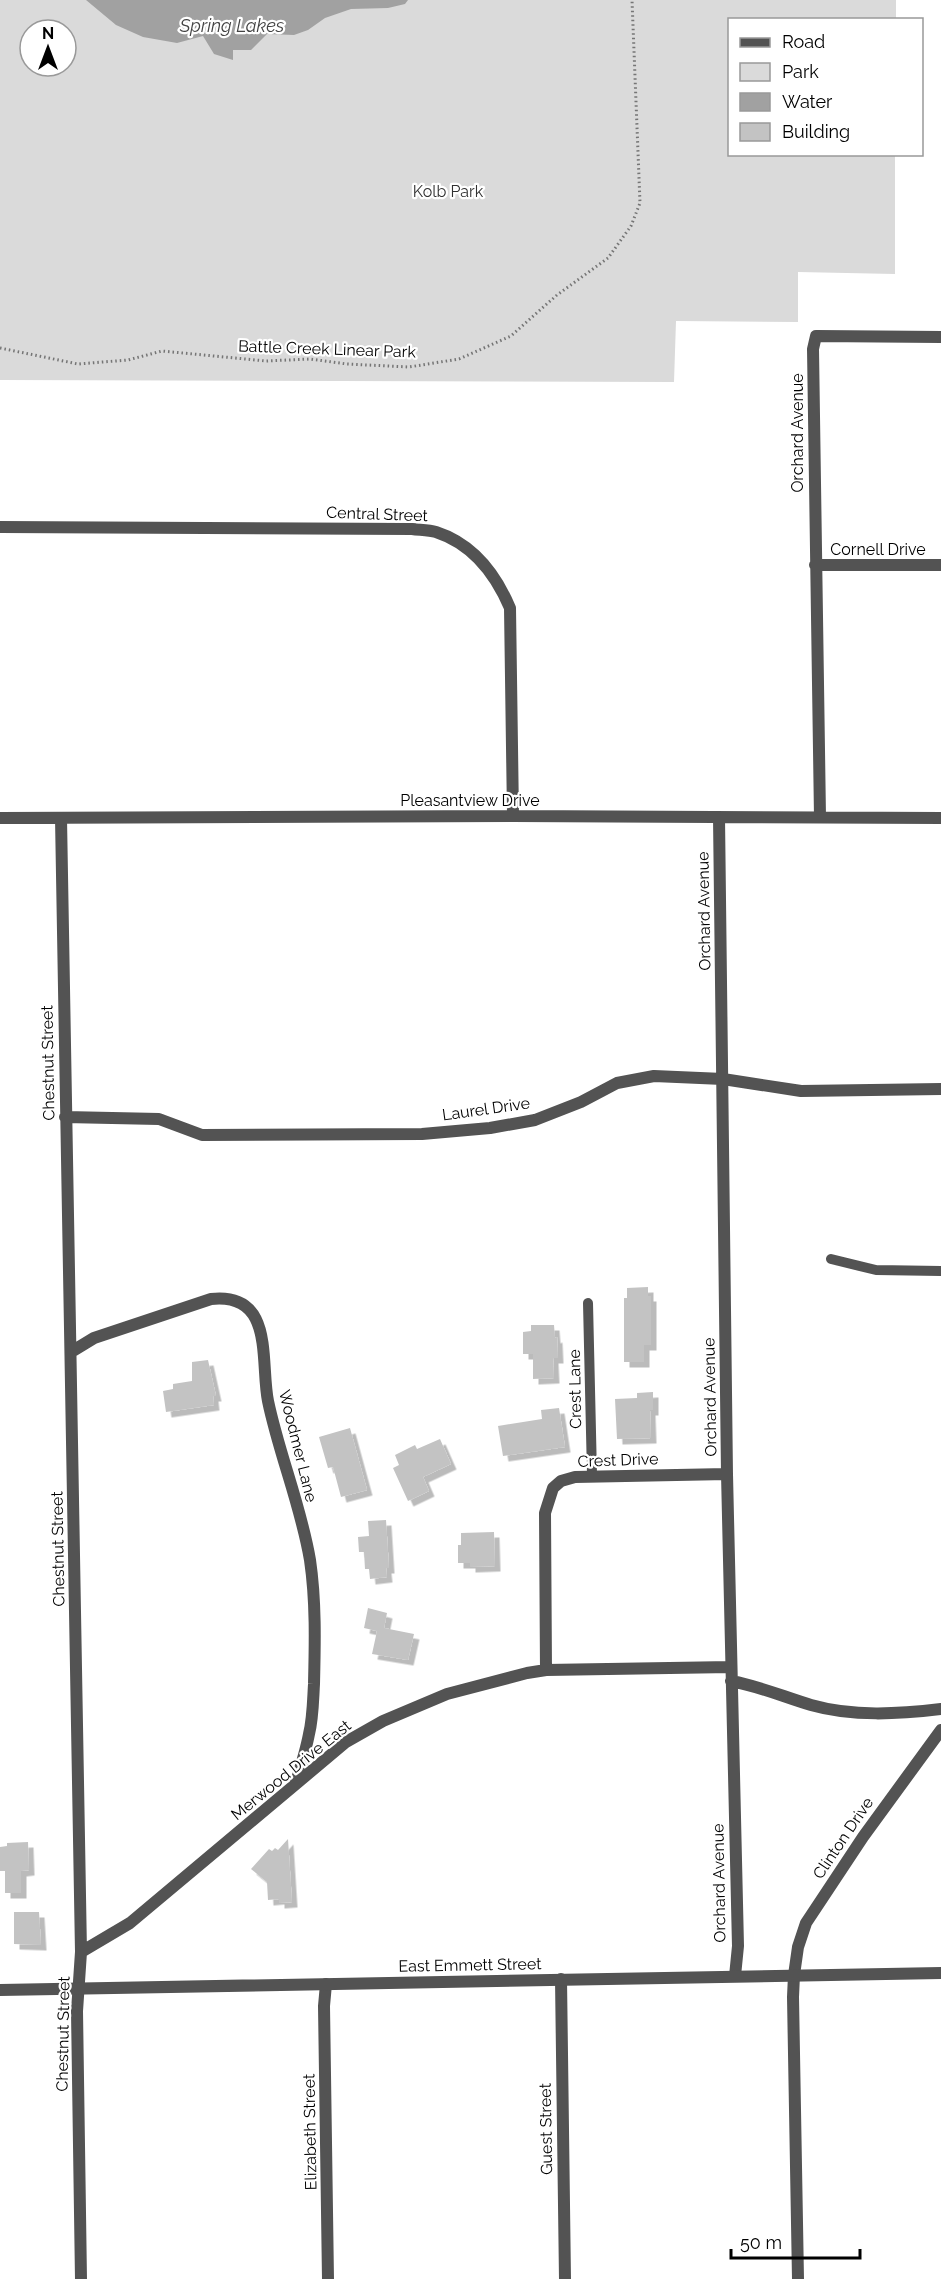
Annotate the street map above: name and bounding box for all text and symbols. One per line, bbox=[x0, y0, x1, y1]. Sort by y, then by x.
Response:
water label: Spring Lakes bbox=[179, 15, 285, 36]
north arrow bbox=[18, 18, 78, 78]
legend bbox=[728, 18, 923, 156]
text: N bbox=[42, 24, 54, 43]
text: Road bbox=[782, 31, 825, 52]
text: Park bbox=[782, 61, 819, 82]
text: Water bbox=[782, 91, 833, 112]
text: Building bbox=[782, 121, 850, 142]
park label: Kolb Park bbox=[413, 182, 484, 201]
street label: Battle Creek Linear Park bbox=[238, 336, 417, 362]
street label: Orchard Avenue bbox=[788, 373, 807, 493]
street label: Central Street bbox=[326, 503, 429, 525]
street label: Cornell Drive bbox=[830, 540, 926, 559]
street label: Pleasantview Drive bbox=[400, 791, 540, 810]
street label: Orchard Avenue bbox=[693, 851, 715, 971]
street label: Chestnut Street bbox=[37, 1005, 59, 1121]
street label: Laurel Drive bbox=[441, 1093, 531, 1125]
street label: Orchard Avenue bbox=[699, 1337, 721, 1457]
street label: Crest Lane bbox=[565, 1349, 585, 1429]
street label: Woodmer Lane bbox=[275, 1388, 321, 1504]
street label: Crest Drive bbox=[577, 1449, 659, 1471]
street label: Chestnut Street bbox=[47, 1491, 69, 1607]
street label: Merwood Drive East bbox=[227, 1716, 355, 1824]
street label: Clinton Drive bbox=[809, 1794, 877, 1882]
street label: Orchard Avenue bbox=[708, 1823, 730, 1943]
street label: East Emmett Street bbox=[398, 1954, 542, 1976]
street label: Chestnut Street bbox=[52, 1976, 74, 2092]
street label: Elizabeth Street bbox=[299, 2073, 321, 2190]
street label: Guest Street bbox=[536, 2082, 556, 2175]
scale bar bbox=[731, 2222, 860, 2260]
text: 50 m bbox=[740, 2232, 782, 2253]

